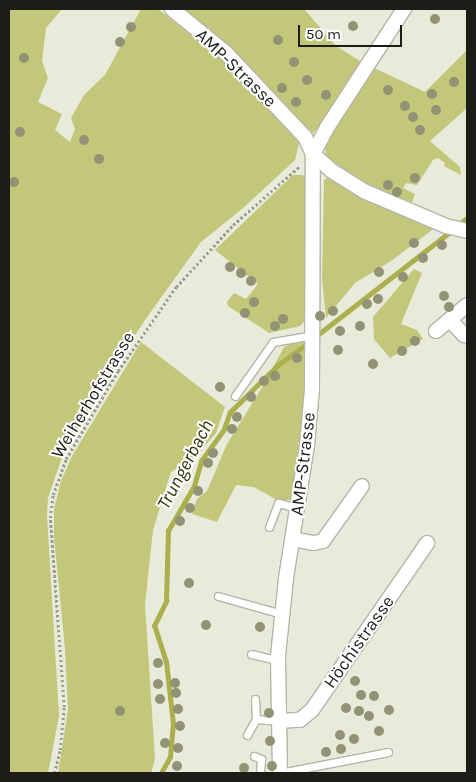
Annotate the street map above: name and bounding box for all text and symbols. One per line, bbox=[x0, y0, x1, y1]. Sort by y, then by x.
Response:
scale bar bbox=[301, 15, 405, 47]
street label: AMP-Strasse bbox=[191, 24, 281, 112]
text: 50 m bbox=[306, 25, 341, 43]
street label: Weiherhofstrasse bbox=[47, 328, 139, 462]
street label: AMP-Strasse bbox=[286, 411, 320, 517]
water label: Trungerbach bbox=[153, 416, 219, 514]
street label: Höchistrasse bbox=[319, 591, 399, 693]

